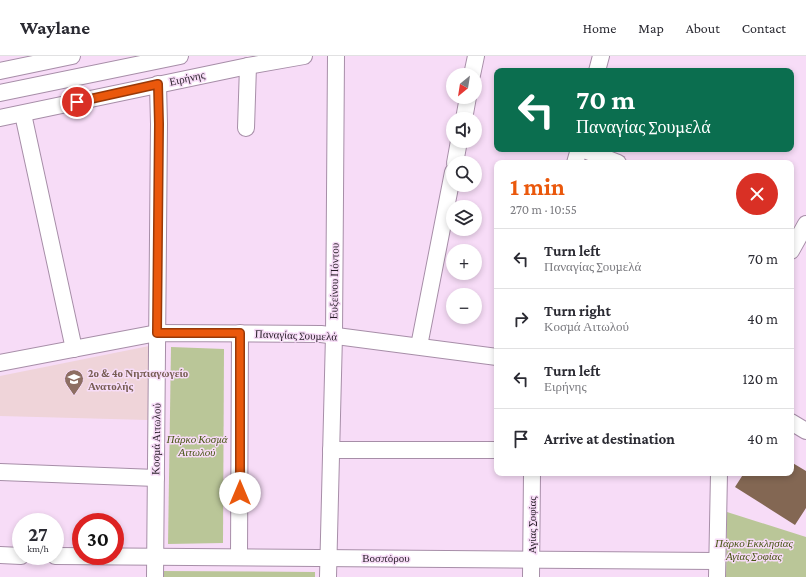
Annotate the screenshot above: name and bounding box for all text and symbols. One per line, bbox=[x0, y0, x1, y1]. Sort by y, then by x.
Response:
text: Waylane bbox=[20, 17, 90, 38]
text: Home bbox=[583, 20, 616, 36]
text: Map bbox=[638, 20, 664, 36]
text: About bbox=[686, 20, 720, 36]
text: Contact bbox=[742, 20, 786, 36]
street label: Ειρήνης bbox=[168, 68, 206, 88]
north arrow bbox=[446, 68, 482, 104]
map controls bbox=[446, 68, 482, 324]
icon: left bbox=[510, 84, 562, 136]
text: 70 m bbox=[576, 84, 635, 115]
pin bbox=[60, 85, 94, 119]
icon: arrive bbox=[66, 91, 88, 113]
button: sound bbox=[446, 112, 482, 148]
text: Παναγίας Σουμελά bbox=[576, 117, 711, 137]
button: search bbox=[446, 156, 482, 192]
text: 1 min bbox=[510, 173, 565, 200]
button: close bbox=[736, 173, 778, 215]
button: layers bbox=[446, 200, 482, 236]
text: 270 m · 10:55 bbox=[510, 202, 577, 217]
street label: Ευξείνου Πόντου bbox=[327, 242, 342, 319]
text: Turn left bbox=[544, 243, 600, 259]
button: + bbox=[446, 244, 482, 280]
icon: left bbox=[510, 248, 532, 270]
text: 70 m bbox=[748, 251, 778, 267]
text: Παναγίας Σουμελά bbox=[544, 259, 641, 274]
button: − bbox=[446, 288, 482, 324]
text: Turn right bbox=[544, 303, 611, 319]
icon: right bbox=[510, 308, 532, 330]
text: 40 m bbox=[747, 311, 778, 327]
text: Κοσμά Αιτωλού bbox=[544, 319, 629, 334]
street label: Παναγίας Σουμελά bbox=[255, 328, 338, 343]
text: Turn left bbox=[544, 363, 600, 379]
place label: 2ο & 4ο Νηπιαγωγείο Ανατολής bbox=[88, 367, 189, 393]
school or university icon: 2ο & 4ο Νηπιαγωγείο Ανατολής bbox=[63, 368, 85, 396]
icon: left bbox=[510, 368, 532, 390]
text: 120 m bbox=[743, 371, 778, 387]
text: Ειρήνης bbox=[544, 379, 587, 394]
street label: Κοσμά Αιτωλού bbox=[149, 402, 164, 475]
icon: arrive bbox=[510, 428, 532, 450]
text: Arrive at destination bbox=[544, 431, 675, 447]
text: 40 m bbox=[747, 431, 778, 447]
park label: Πάρκο Κοσμά Αιτωλού bbox=[165, 433, 228, 458]
position arrow bbox=[219, 472, 261, 514]
street label: Αγίας Σοφίας bbox=[526, 496, 538, 554]
speed limit sign: 30 bbox=[72, 513, 124, 565]
text: 27 bbox=[28, 523, 48, 545]
park label: Πάρκο Εκκλησίας Αγίας Σοφίας bbox=[714, 537, 794, 562]
text: km/h bbox=[27, 543, 49, 554]
street label: Βοσπόρου bbox=[362, 552, 410, 564]

